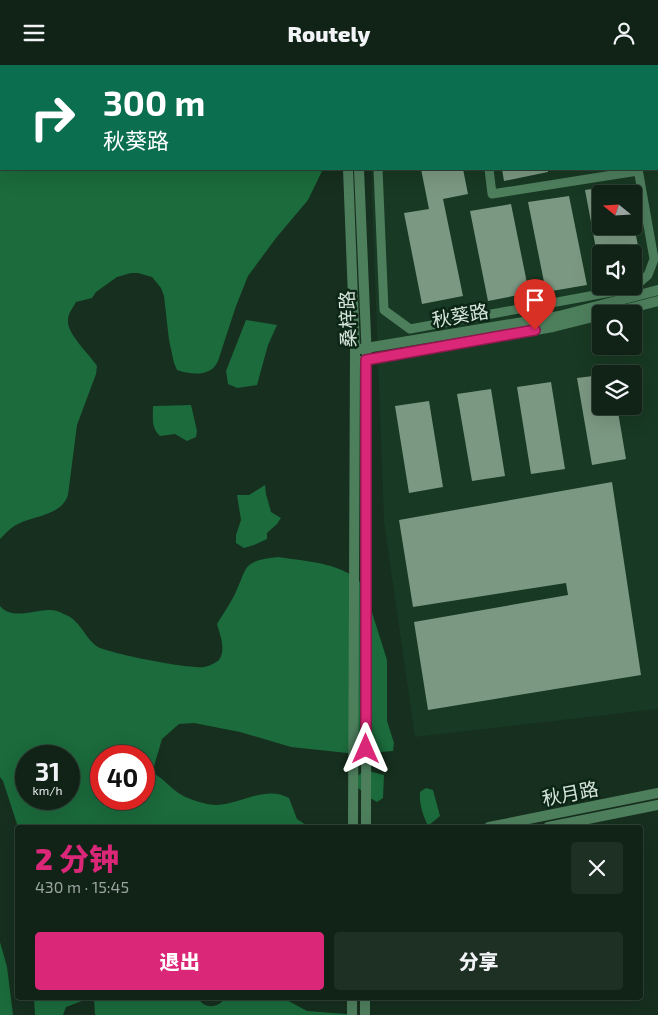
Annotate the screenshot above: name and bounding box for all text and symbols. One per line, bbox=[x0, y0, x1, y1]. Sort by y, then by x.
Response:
icon: menu bbox=[20, 19, 48, 47]
icon: person bbox=[610, 19, 638, 47]
text: Routely bbox=[288, 20, 370, 46]
text: 300 m bbox=[103, 81, 205, 123]
icon: right bbox=[20, 85, 85, 150]
text: 秋葵路 bbox=[103, 127, 169, 153]
north arrow bbox=[592, 185, 642, 235]
map controls bbox=[592, 185, 642, 415]
button: sound bbox=[592, 245, 642, 295]
pin bbox=[514, 279, 556, 330]
icon: arrive bbox=[521, 286, 549, 314]
street label: 桑梓路 bbox=[335, 290, 359, 348]
street label: 秋葵路 bbox=[430, 299, 490, 331]
button: search bbox=[592, 305, 642, 355]
button: layers bbox=[592, 365, 642, 415]
position arrow bbox=[339, 722, 391, 774]
speed limit sign: 40 bbox=[90, 745, 155, 810]
text: 31 bbox=[35, 756, 60, 786]
street label: 秋月路 bbox=[540, 776, 600, 810]
text: km/h bbox=[33, 783, 62, 797]
text: 2 分钟 bbox=[35, 840, 119, 876]
button: close bbox=[571, 842, 623, 894]
text: 430 m · 15:45 bbox=[35, 877, 129, 896]
button: 退出 bbox=[35, 932, 324, 990]
button: 分享 bbox=[334, 932, 623, 990]

